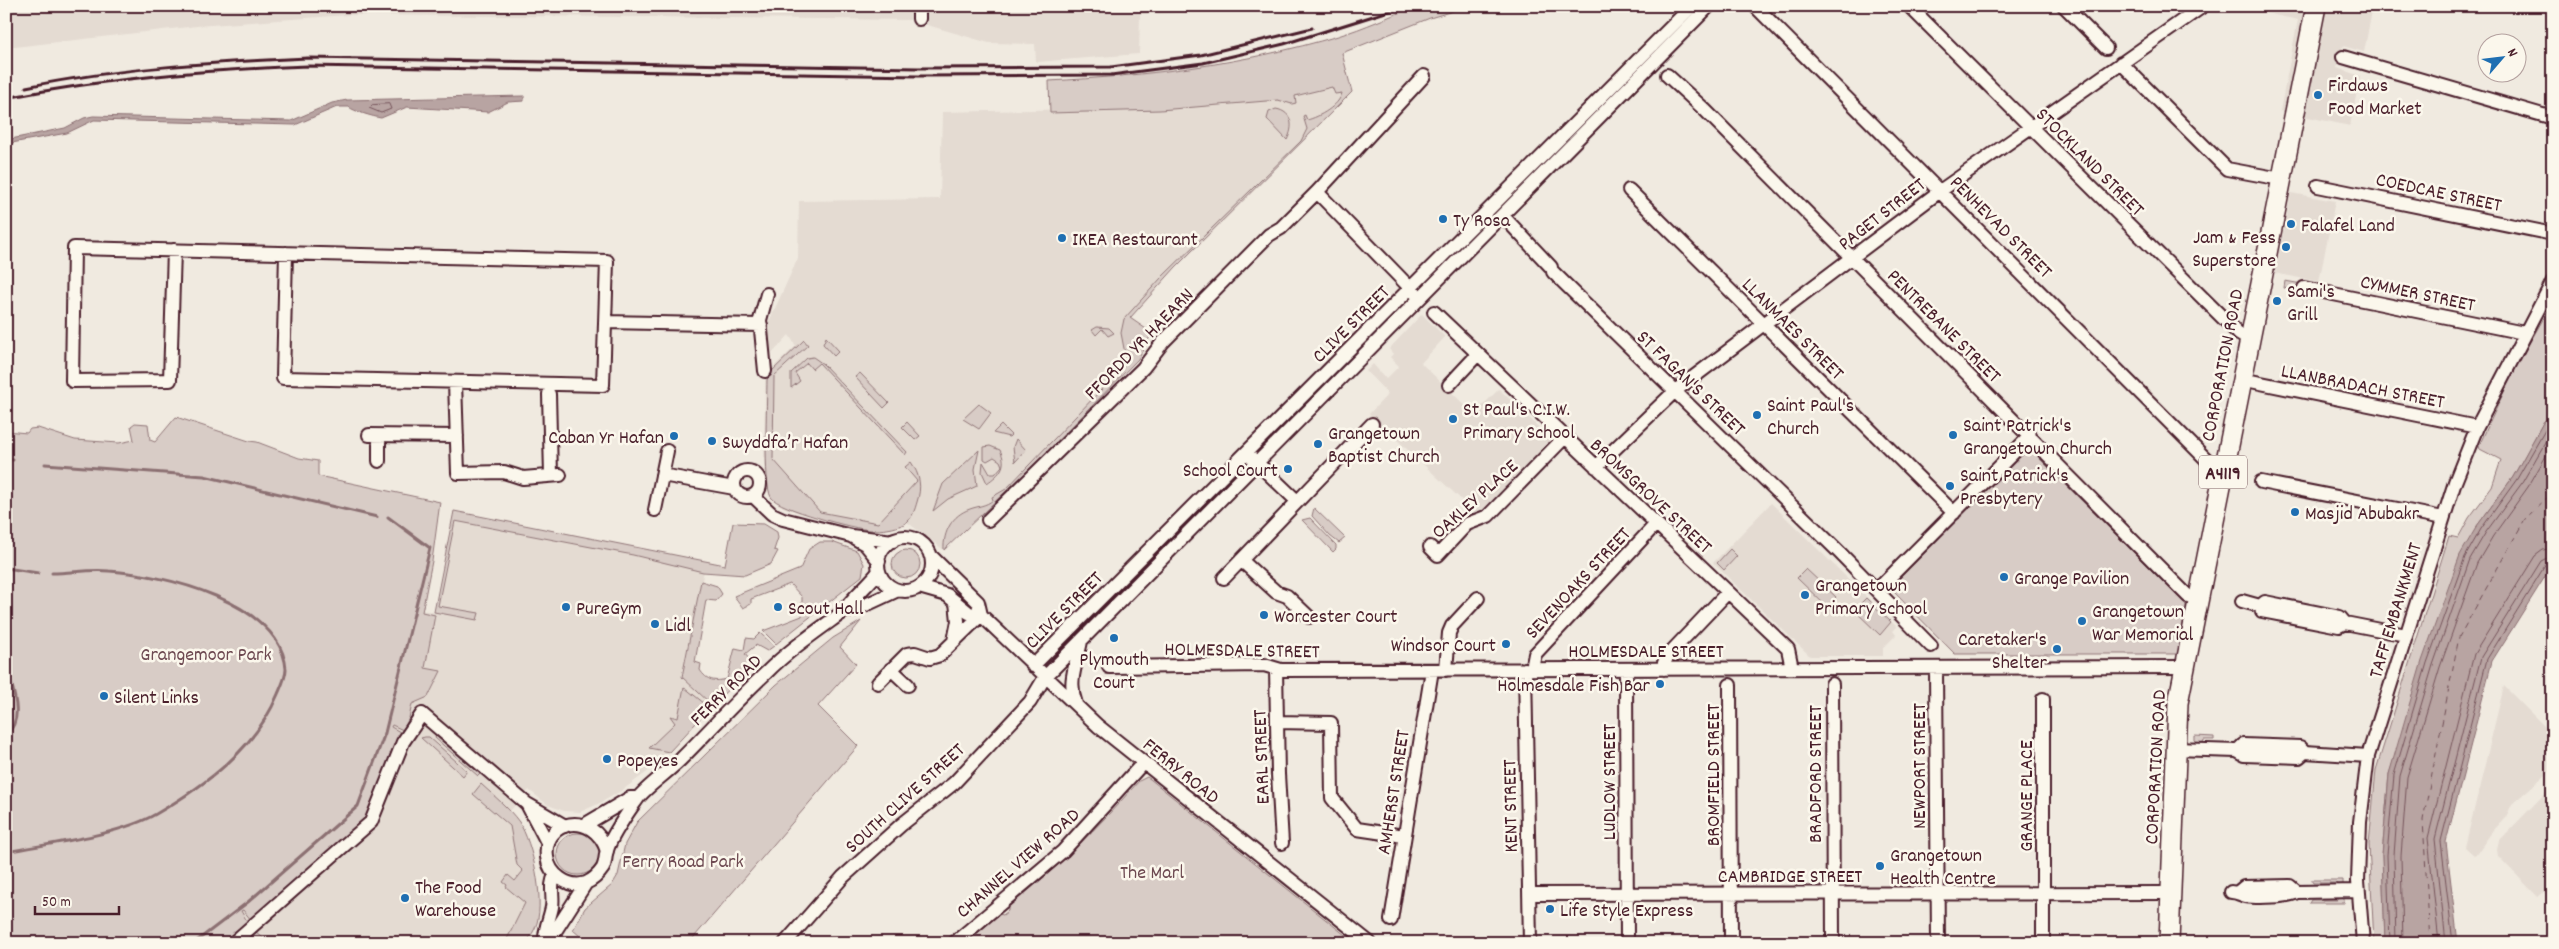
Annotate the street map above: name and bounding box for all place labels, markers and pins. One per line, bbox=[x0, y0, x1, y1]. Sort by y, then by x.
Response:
place label: Firdaws Food Market bbox=[2328, 73, 2422, 124]
marker: Firdaws Food Market bbox=[2312, 89, 2324, 101]
place label: Ty Rosa bbox=[1453, 208, 1511, 236]
marker: Ty Rosa bbox=[1437, 213, 1449, 225]
place label: Falafel Land bbox=[2301, 213, 2395, 241]
marker: Falafel Land bbox=[2285, 218, 2297, 230]
place label: Jam & Fess Superstore bbox=[2192, 225, 2276, 276]
place label: IKEA Restaurant bbox=[1072, 227, 1198, 255]
marker: IKEA Restaurant bbox=[1056, 232, 1068, 244]
marker: Jam & Fess Superstore bbox=[2280, 241, 2292, 253]
place label: Sami's Grill bbox=[2287, 279, 2335, 330]
marker: Sami's Grill bbox=[2271, 295, 2283, 307]
place label: Saint Paul's Church bbox=[1767, 393, 1854, 444]
place label: St Paul's C.I.W. Primary School bbox=[1463, 397, 1575, 448]
marker: Saint Paul's Church bbox=[1751, 409, 1763, 421]
marker: St Paul's C.I.W. Primary School bbox=[1447, 413, 1459, 425]
place label: Saint Patrick's Grangetown Church bbox=[1963, 413, 2112, 464]
place label: Grangetown Baptist Church bbox=[1328, 421, 1440, 472]
place label: Caban Yr Hafan bbox=[548, 425, 664, 453]
marker: Saint Patrick's Grangetown Church bbox=[1947, 429, 1959, 441]
marker: Caban Yr Hafan bbox=[668, 430, 680, 442]
place label: Swyddfa’r Hafan bbox=[722, 430, 848, 458]
marker: Swyddfa’r Hafan bbox=[706, 435, 718, 447]
marker: Grangetown Baptist Church bbox=[1312, 438, 1324, 450]
place label: School Court bbox=[1183, 458, 1278, 486]
marker: School Court bbox=[1282, 463, 1294, 475]
place label: Saint Patrick's Presbytery bbox=[1960, 463, 2069, 514]
marker: Saint Patrick's Presbytery bbox=[1944, 480, 1956, 492]
place label: Masjid Abubakr bbox=[2305, 501, 2420, 529]
marker: Masjid Abubakr bbox=[2289, 506, 2301, 518]
place label: Grange Pavilion bbox=[2014, 566, 2129, 594]
marker: Grange Pavilion bbox=[1998, 571, 2010, 583]
place label: Grangetown Primary School bbox=[1815, 573, 1927, 624]
marker: Grangetown Primary School bbox=[1799, 589, 1811, 601]
place label: PureGym bbox=[576, 596, 642, 624]
place label: Scout Hall bbox=[788, 596, 864, 624]
place label: Grangetown War Memorial bbox=[2092, 599, 2193, 650]
marker: PureGym bbox=[560, 601, 572, 613]
marker: Scout Hall bbox=[772, 601, 784, 613]
place label: Worcester Court bbox=[1274, 604, 1397, 632]
marker: Worcester Court bbox=[1258, 609, 1270, 621]
place label: Lidl bbox=[665, 613, 691, 641]
marker: Grangetown War Memorial bbox=[2076, 615, 2088, 627]
marker: Lidl bbox=[649, 618, 661, 630]
place label: Caretaker's Shelter bbox=[1958, 627, 2048, 678]
marker: Plymouth Court bbox=[1108, 632, 1120, 644]
place label: Windsor Court bbox=[1391, 633, 1496, 661]
marker: Windsor Court bbox=[1500, 638, 1512, 650]
marker: Caretaker's Shelter bbox=[2051, 643, 2063, 655]
place label: Plymouth Court bbox=[1079, 647, 1149, 698]
place label: Holmesdale Fish Bar bbox=[1497, 673, 1651, 701]
marker: Holmesdale Fish Bar bbox=[1654, 678, 1666, 690]
place label: Silent Links bbox=[114, 685, 199, 713]
marker: Silent Links bbox=[98, 690, 110, 702]
place label: Popeyes bbox=[617, 748, 678, 776]
marker: Popeyes bbox=[601, 753, 613, 765]
place label: Grangetown Health Centre bbox=[1890, 843, 1996, 894]
marker: Grangetown Health Centre bbox=[1874, 860, 1886, 872]
place label: The Food Warehouse bbox=[415, 875, 496, 926]
marker: The Food Warehouse bbox=[399, 892, 411, 904]
place label: Life Style Express bbox=[1560, 898, 1693, 926]
marker: Life Style Express bbox=[1544, 903, 1556, 915]

